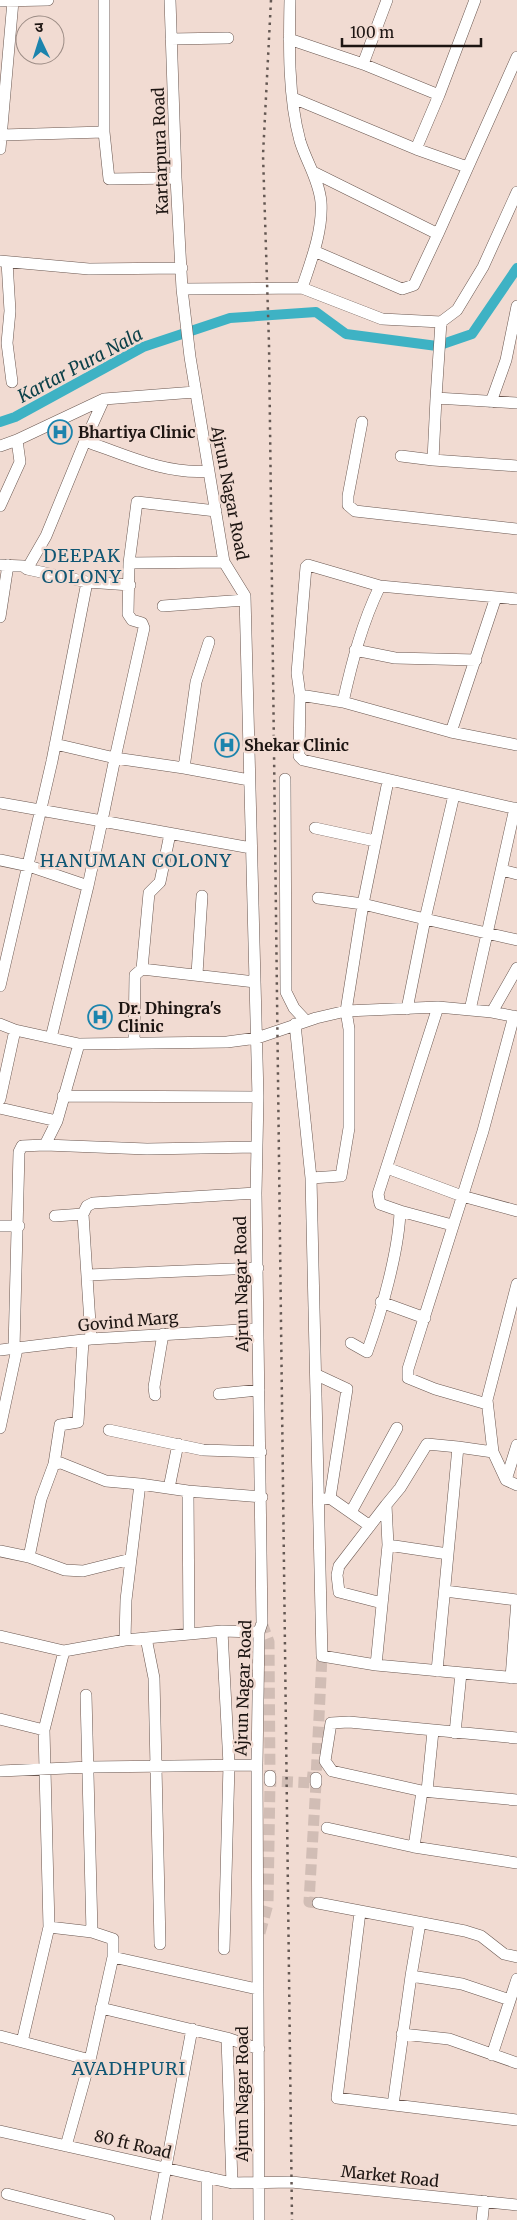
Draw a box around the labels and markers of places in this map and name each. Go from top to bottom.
hospital icon: Bhartiya Clinic [47,419,73,445]
place label: Bhartiya Clinic [78,422,196,442]
hospital icon: Shekar Clinic [214,732,240,758]
place label: Shekar Clinic [244,735,349,755]
place label: Dr. Dhingra's Clinic [118,998,221,1036]
hospital icon: Dr. Dhingra's Clinic [87,1004,113,1030]

